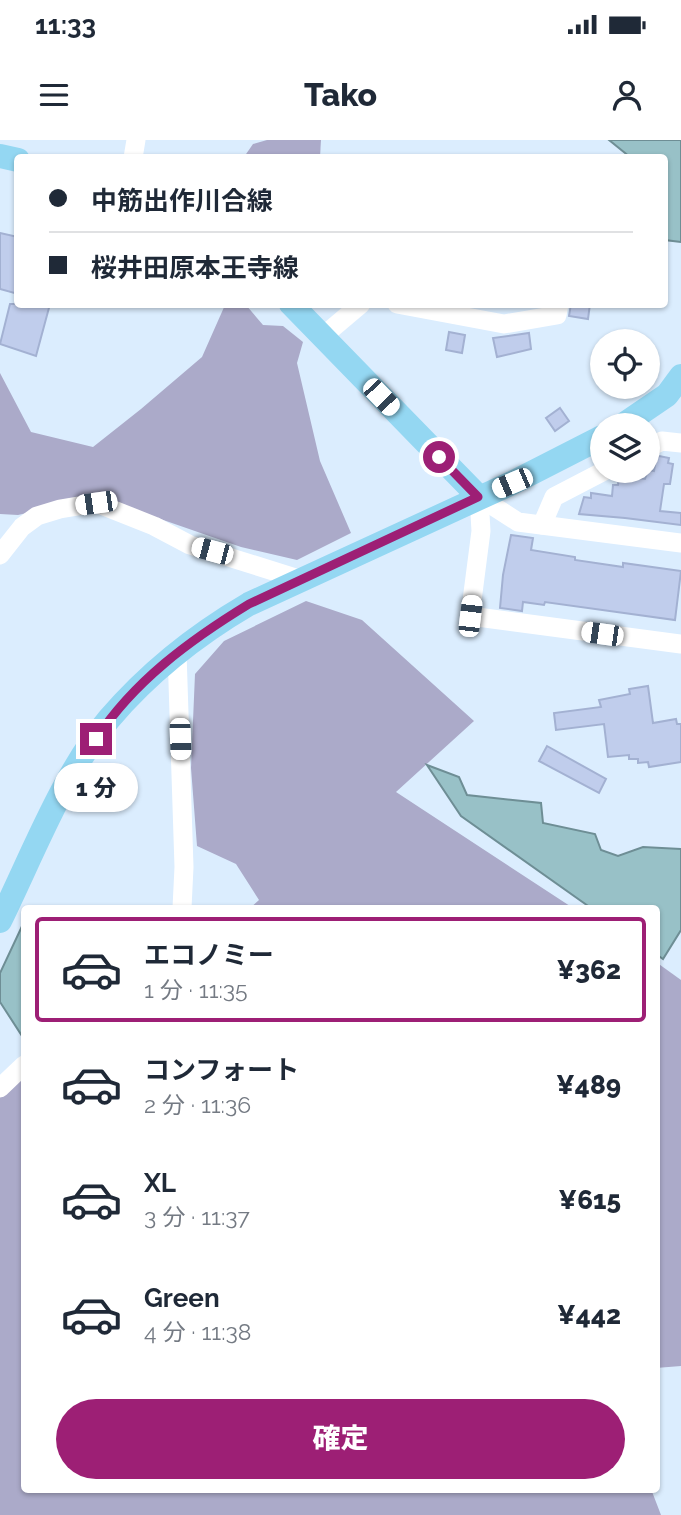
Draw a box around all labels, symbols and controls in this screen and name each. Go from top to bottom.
text: 11:33 [35,10,96,40]
icon: menu [35,76,73,114]
text: Tako [304,76,377,113]
icon: person [608,76,646,114]
text: 中筋出作川合線 [91,186,273,216]
text: 桜井田原本王寺線 [91,253,299,283]
map controls [590,329,660,483]
button: locate [590,329,660,399]
car [359,375,404,419]
button: layers [590,413,660,483]
route start [423,441,455,473]
car [489,465,536,501]
car [74,490,119,516]
car [189,535,236,567]
car [458,594,483,638]
car [580,621,625,647]
car [169,718,192,760]
route end [80,723,112,755]
callout: 1 分 [54,764,138,812]
text: 1 分 [76,774,116,801]
icon: car [60,938,123,1001]
text: エコノミー [144,940,274,970]
text: ¥362 [556,955,621,985]
text: 1 分 · 11:35 [144,976,248,1003]
icon: car [60,1053,123,1116]
text: コンフォート [144,1055,299,1085]
text: ¥489 [556,1070,621,1100]
text: 2 分 · 11:36 [144,1091,251,1118]
icon: car [60,1168,123,1231]
text: XL [144,1168,176,1198]
text: ¥615 [558,1185,621,1215]
text: 3 分 · 11:37 [144,1203,250,1230]
icon: car [60,1283,123,1346]
text: Green [144,1283,220,1313]
text: ¥442 [557,1300,621,1330]
text: 4 分 · 11:38 [144,1318,251,1345]
button: 確定 [56,1399,625,1479]

